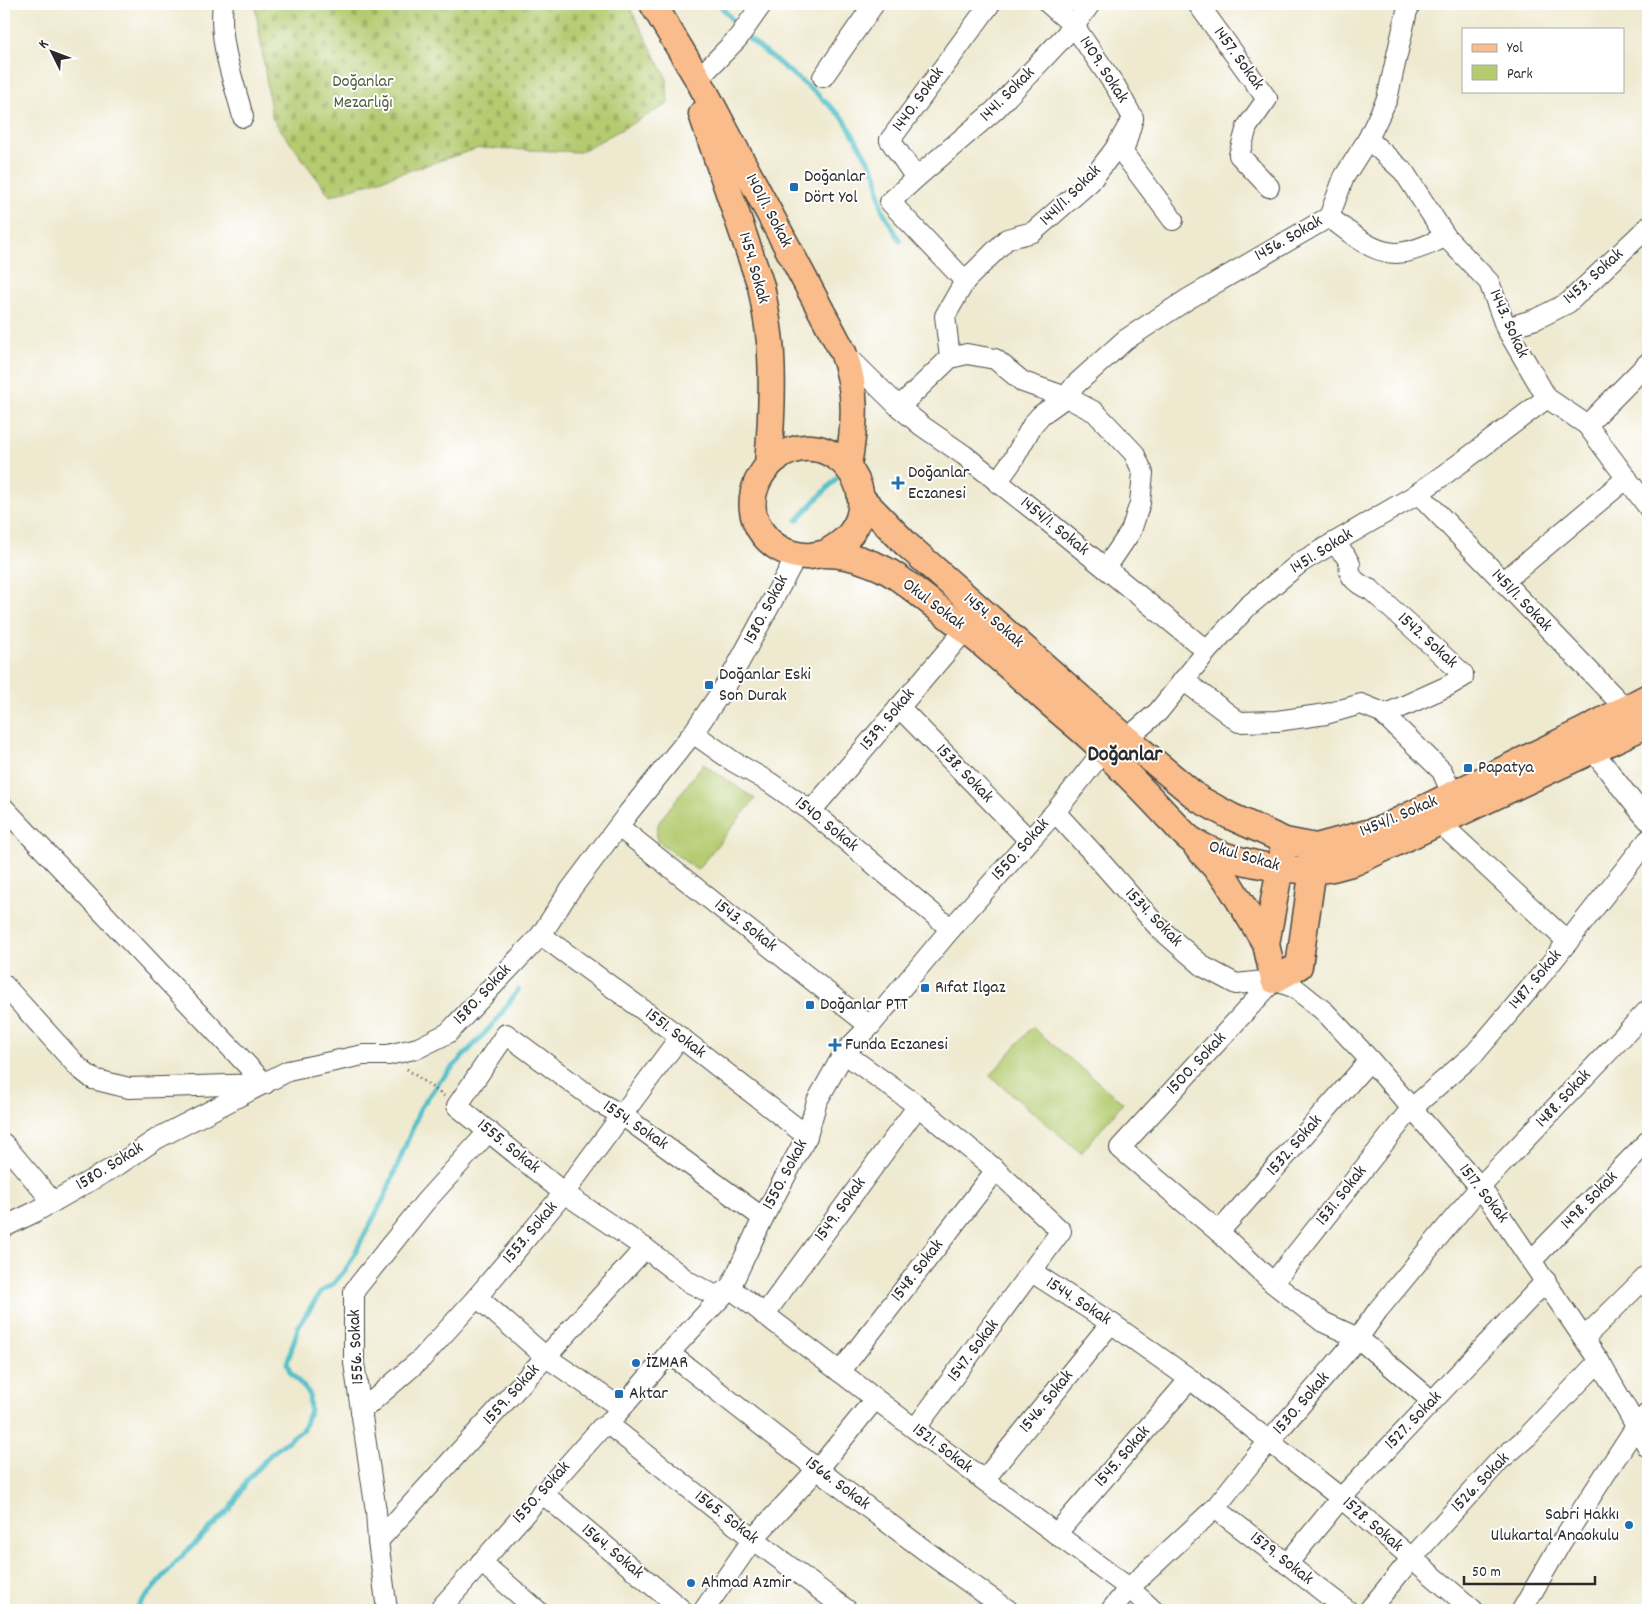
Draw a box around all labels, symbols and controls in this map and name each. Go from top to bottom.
street label: 1457. Sokak [1206,22,1270,96]
north arrow [28,28,78,78]
legend [1462,28,1624,92]
street label: 1409. Sokak [1072,31,1134,109]
text: K [34,35,54,54]
text: Yol [1507,38,1523,60]
street label: 1440. Sokak [887,62,951,138]
street label: 1441. Sokak [975,62,1041,128]
text: Park [1507,64,1533,86]
park label: Doğanlar Mezarlığı [332,70,394,116]
street label: 1441/1. Sokak [1035,160,1107,232]
place label: Doğanlar Dört Yol [804,165,866,211]
street label: 1401/1. Sokak [738,170,798,252]
marker: Doğanlar Dört Yol [788,181,800,193]
street label: 1456. Sokak [1250,209,1328,269]
street label: 1454. Sokak [731,229,775,307]
street label: 1453. Sokak [1558,243,1630,311]
street label: 1443. Sokak [1482,286,1534,362]
place label: Doğanlar Eczanesi [908,461,970,507]
marker: Doğanlar Eczanesi [892,477,904,489]
street label: 1454/1. Sokak [1014,491,1094,563]
street label: 1451. Sokak [1286,523,1358,581]
street label: 1451/1. Sokak [1485,564,1557,638]
street label: 1580. Sokak [738,571,796,649]
street label: Okul Sokak [896,573,970,637]
street label: 1454. Sokak [957,587,1029,655]
street label: 1542. Sokak [1391,607,1463,675]
place label: Doğanlar Eski Son Durak [719,663,811,709]
marker: Doğanlar Eski Son Durak [703,679,715,691]
street label: 1539. Sokak [854,683,922,757]
street label: 1538. Sokak [929,739,999,809]
district label: Doğanlar [1088,740,1163,771]
place label: Papatya [1478,756,1534,781]
marker: Papatya [1462,762,1474,774]
street label: 1454/1. Sokak [1356,789,1442,845]
street label: 1540. Sokak [789,791,863,859]
street label: 1550. Sokak [986,813,1056,887]
street label: Okul Sokak [1205,835,1283,879]
street label: 1534. Sokak [1118,883,1188,953]
street label: 1543. Sokak [708,893,782,959]
street label: 1487. Sokak [1503,944,1569,1016]
street label: 1580. Sokak [448,959,518,1031]
place label: Rıfat Ilgaz [935,976,1006,1001]
marker: Rıfat Ilgaz [919,982,931,994]
place label: Doğanlar PTT [820,993,908,1018]
marker: Doğanlar PTT [804,999,816,1011]
street label: 1551. Sokak [639,1003,711,1065]
street label: 1500. Sokak [1161,1027,1233,1101]
place label: Funda Eczanesi [845,1033,948,1058]
marker: Funda Eczanesi [829,1039,841,1051]
street label: 1488. Sokak [1530,1064,1598,1134]
street label: 1554. Sokak [597,1095,673,1157]
street label: 1532. Sokak [1261,1110,1329,1182]
street label: 1555. Sokak [471,1114,545,1180]
street label: 1550. Sokak [757,1135,815,1215]
street label: 1580. Sokak [71,1136,149,1198]
street label: 1517. Sokak [1452,1159,1514,1229]
street label: 1531. Sokak [1310,1161,1374,1231]
street label: 1498. Sokak [1556,1166,1624,1236]
street label: 1549. Sokak [809,1173,873,1247]
street label: 1553. Sokak [497,1196,565,1270]
street label: 1548. Sokak [886,1234,950,1308]
street label: 1544. Sokak [1040,1272,1116,1332]
street label: 1556. Sokak [343,1309,371,1385]
street label: 1547. Sokak [942,1314,1006,1388]
place label: İZMAR [646,1351,688,1376]
marker: İZMAR [630,1357,642,1369]
street label: 1559. Sokak [478,1359,546,1431]
street label: 1546. Sokak [1014,1365,1080,1439]
street label: 1530. Sokak [1268,1367,1336,1441]
place label: Aktar [629,1382,668,1407]
street label: 1527. Sokak [1380,1386,1448,1456]
marker: Aktar [613,1388,625,1400]
street label: 1521. Sokak [906,1418,978,1480]
street label: 1545. Sokak [1089,1421,1157,1493]
street label: 1526. Sokak [1446,1447,1516,1519]
street label: 1566. Sokak [799,1451,875,1517]
street label: 1550. Sokak [507,1456,577,1530]
street label: 1565. Sokak [688,1485,764,1551]
street label: 1528. Sokak [1336,1491,1408,1559]
place label: Sabri Hakkı Ulukartal Anaokulu [1491,1503,1619,1549]
street label: 1564. Sokak [575,1518,649,1586]
marker: Sabri Hakkı Ulukartal Anaokulu [1623,1519,1635,1531]
street label: 1529. Sokak [1244,1526,1318,1592]
scale bar [1464,1554,1596,1586]
text: 50 m [1472,1562,1501,1584]
place label: Ahmad Azmir [701,1571,792,1596]
marker: Ahmad Azmir [685,1577,697,1589]

